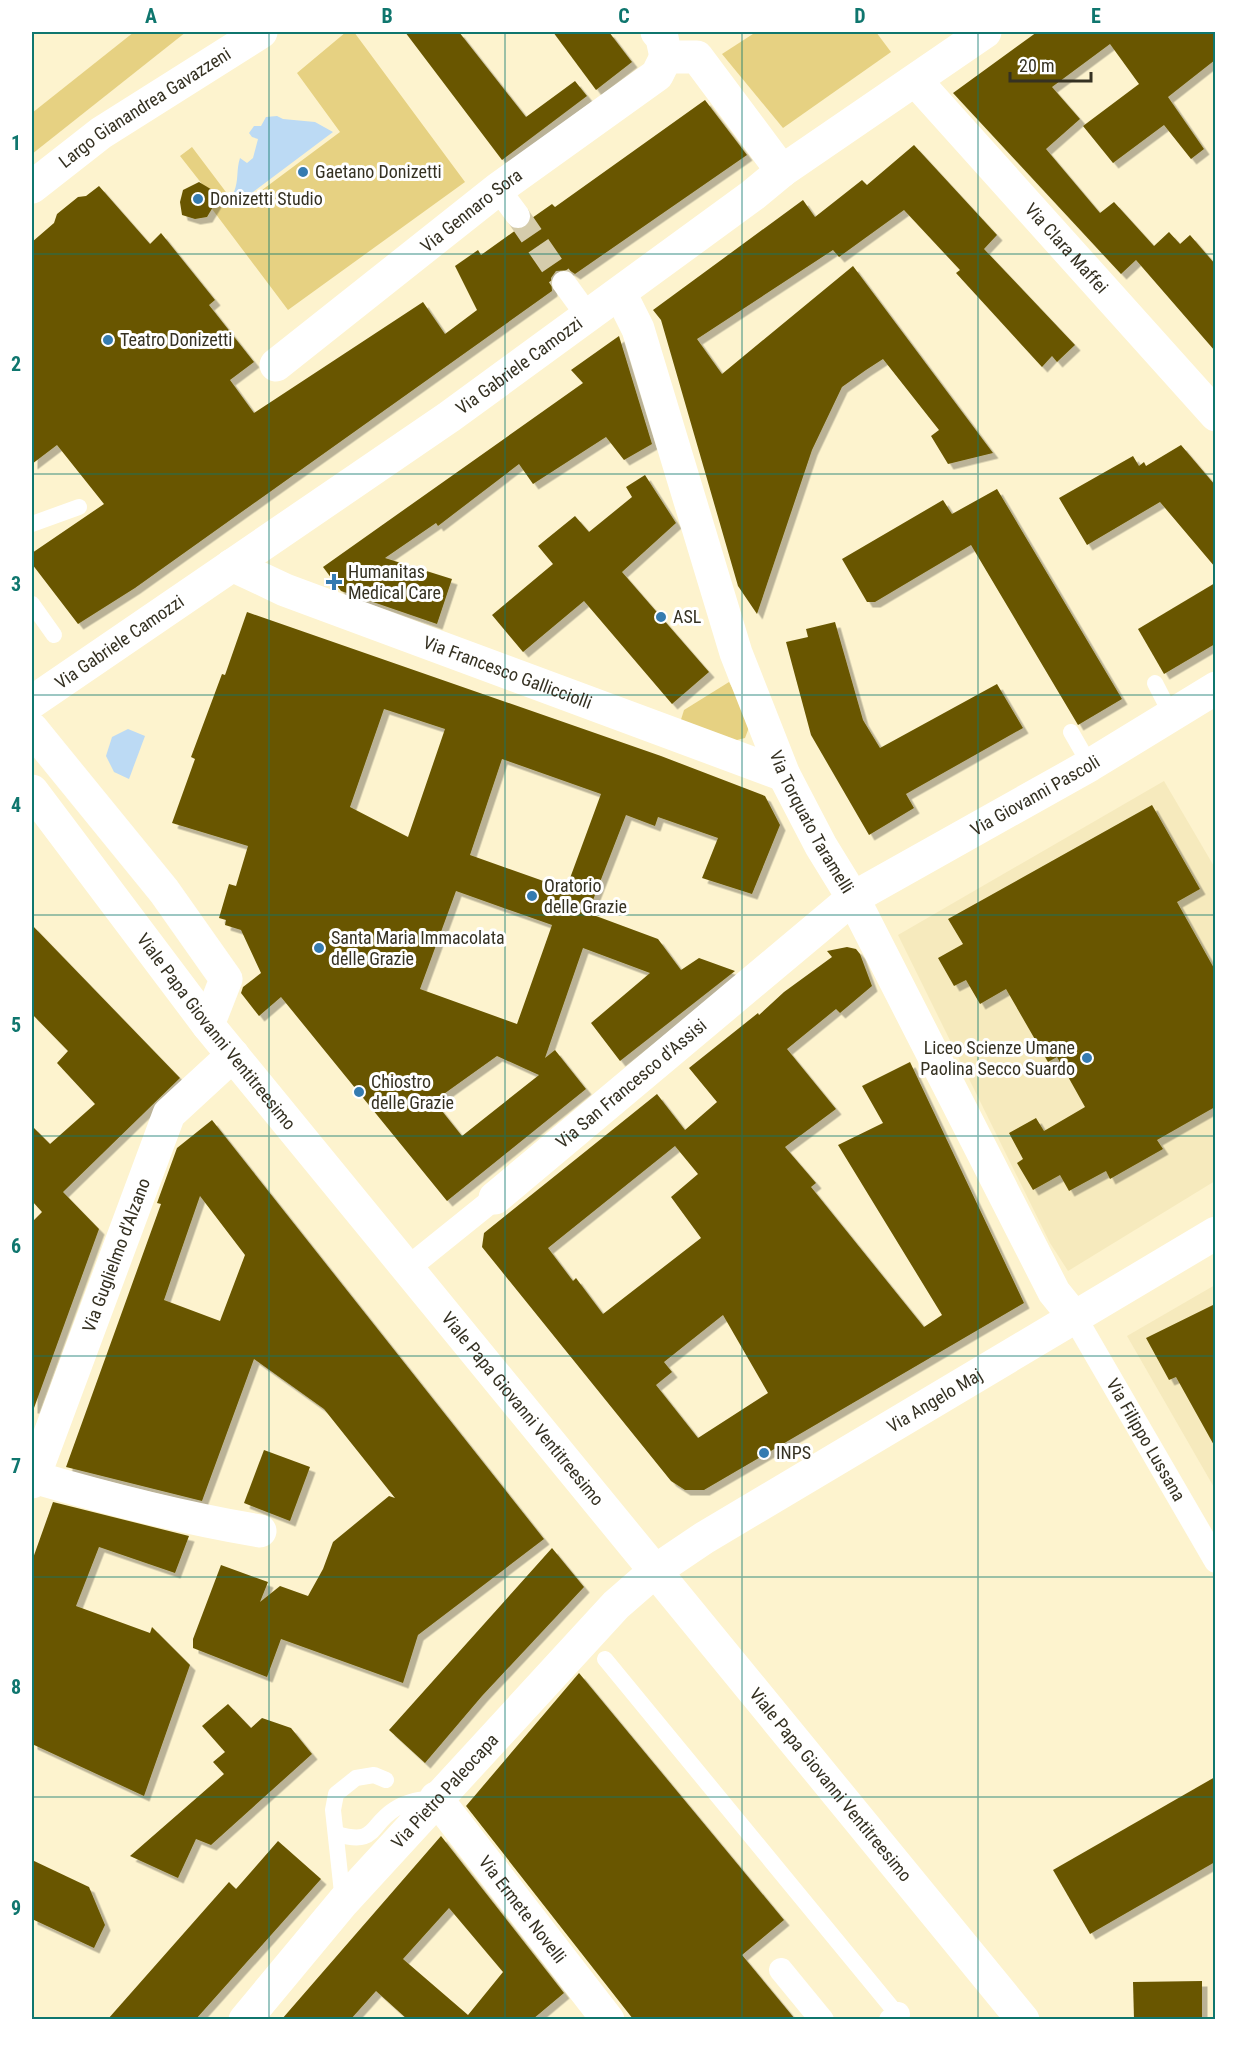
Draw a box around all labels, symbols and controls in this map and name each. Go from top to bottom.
text: A [145,4,157,28]
text: B [381,4,393,28]
text: C [618,4,630,28]
text: D [854,4,866,28]
text: E [1091,4,1101,28]
street label: Largo Gianandrea Gavazzeni [54,43,234,172]
scale bar [1010,45,1091,83]
text: 20 m [1019,55,1054,76]
text: 1 [11,131,21,155]
place label: Gaetano Donizetti [315,161,442,182]
street label: Via Gennaro Sora [416,164,526,256]
marker: Gaetano Donizetti [296,165,310,179]
place label: Donizetti Studio [210,188,323,209]
marker: Donizetti Studio [191,192,205,206]
street label: Via Clara Maffei [1021,199,1113,297]
street label: Via Gabriele Camozzi [452,312,586,418]
place label: Teatro Donizetti [120,329,233,350]
marker: Teatro Donizetti [101,333,115,347]
text: 2 [11,352,21,376]
place label: Humanitas Medical Care [348,561,441,603]
text: 3 [11,572,21,596]
marker: Humanitas Medical Care [325,573,343,591]
street label: Via Gabriele Camozzi [51,590,188,693]
place label: ASL [673,606,702,627]
marker: ASL [654,610,668,624]
street label: Via Francesco Gallicciolli [420,631,595,713]
street label: Via Torquato Taramelli [765,747,858,897]
street label: Via Giovanni Pascoli [967,751,1103,840]
text: 4 [11,793,21,817]
place label: Oratorio delle Grazie [544,875,627,917]
marker: Oratorio delle Grazie [525,889,539,903]
place label: Santa Maria Immacolata delle Grazie [331,927,505,969]
street label: Viale Papa Giovanni Ventitreesimo [133,929,300,1134]
marker: Santa Maria Immacolata delle Grazie [312,941,326,955]
text: 5 [11,1013,21,1037]
street label: Via San Francesco d'Assisi [552,1014,711,1152]
place label: Liceo Scienze Umane Paolina Secco Suardo [920,1037,1075,1079]
marker: Liceo Scienze Umane Paolina Secco Suardo [1080,1051,1094,1065]
place label: Chiostro delle Grazie [371,1071,454,1113]
marker: Chiostro delle Grazie [352,1085,366,1099]
street label: Via Guglielmo d'Alzano [78,1175,154,1335]
text: 6 [11,1234,21,1258]
street label: Viale Papa Giovanni Ventitreesimo [437,1307,608,1510]
street label: Via Angelo Maj [883,1364,986,1437]
street label: Via Filippo Lussana [1102,1375,1190,1505]
place label: INPS [776,1442,811,1463]
marker: INPS [757,1446,771,1460]
text: 7 [11,1454,21,1478]
text: 8 [11,1675,21,1699]
street label: Viale Papa Giovanni Ventitreesimo [745,1683,916,1886]
street label: Via Pietro Paleocapa [387,1729,502,1852]
street label: Via Ermete Novelli [475,1851,571,1967]
text: 9 [11,1896,21,1920]

